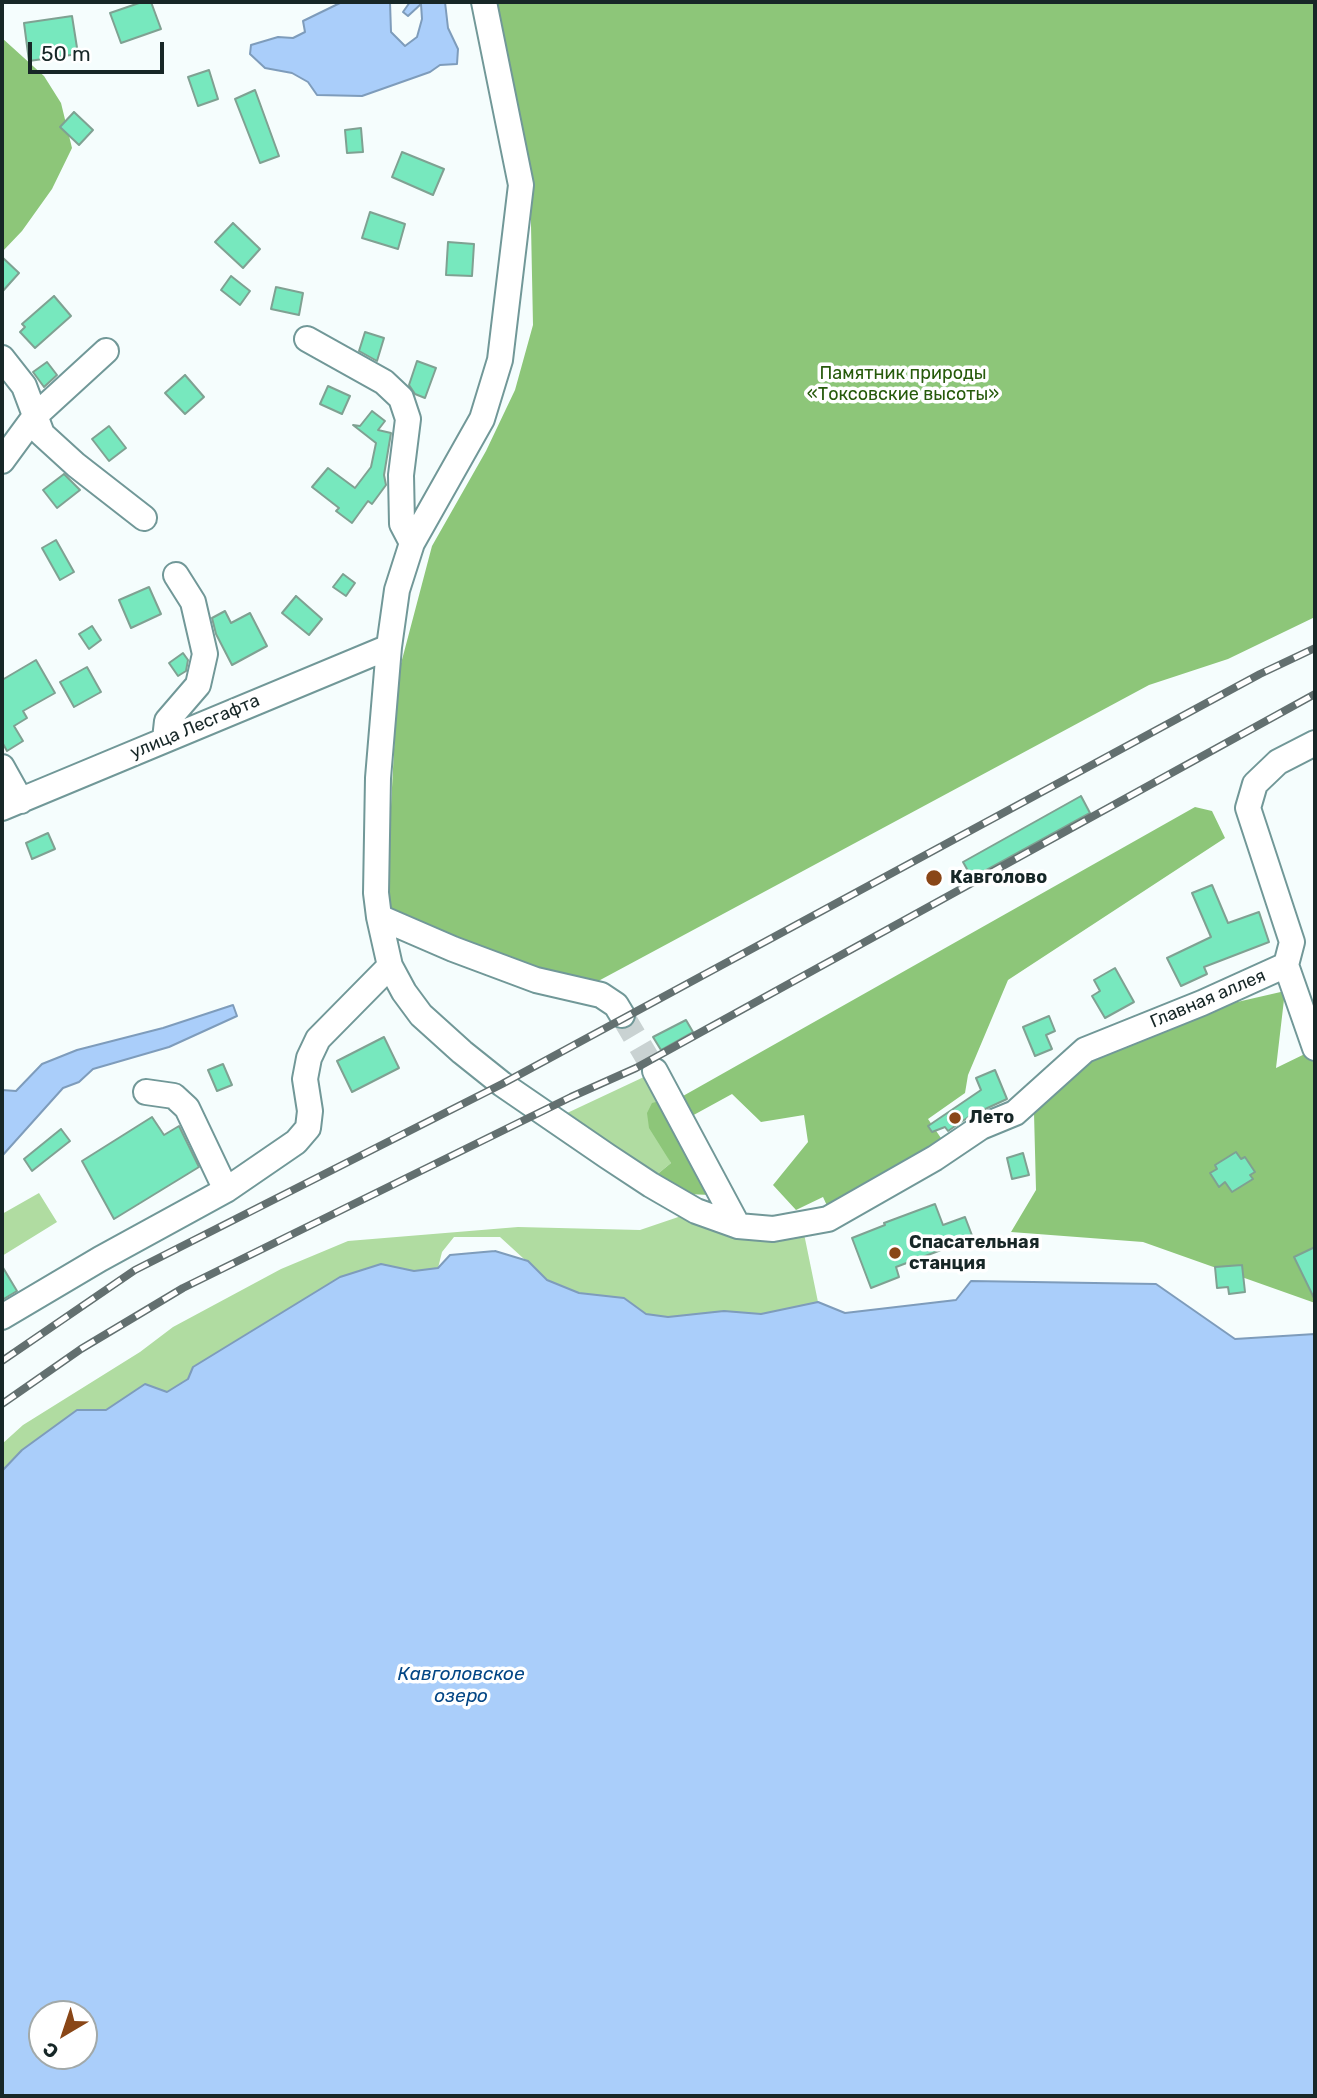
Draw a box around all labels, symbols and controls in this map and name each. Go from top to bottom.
scale bar [32,28,168,72]
text: 50 m [41,41,91,66]
park label: Памятник природы «Токсовские высоты» [807,363,999,406]
street label: улица Лесгафта [127,690,263,764]
place label: Кавголово [950,867,1047,889]
marker: Кавголово [924,868,944,888]
street label: Главная аллея [1147,965,1269,1033]
place label: Лето [969,1107,1014,1129]
marker: Лето [947,1110,963,1126]
place label: Спасательная станция [909,1232,1040,1274]
marker: Спасательная станция [887,1245,903,1261]
water label: Кавголовское озеро [397,1664,525,1708]
north arrow [28,2000,98,2070]
text: С [38,2037,63,2063]

